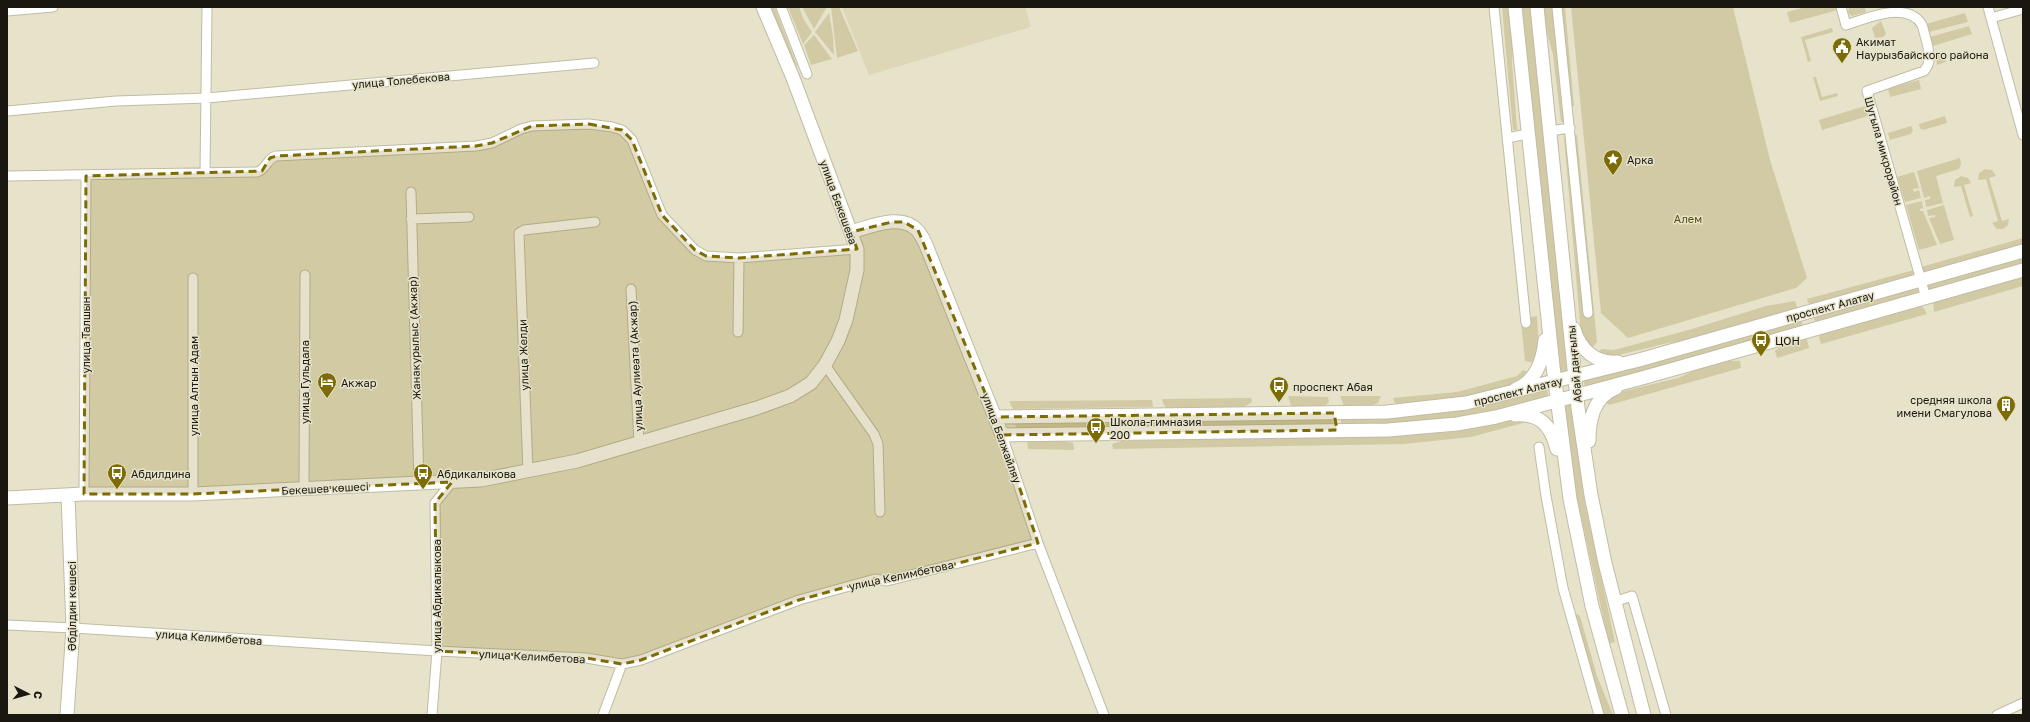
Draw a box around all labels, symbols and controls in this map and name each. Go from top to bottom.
place label: Акимат Наурызбайского района [1856,35,1989,61]
public building icon: Акимат Наурызбайского района [1831,36,1853,64]
street label: улица Толебекова [352,69,450,91]
street label: Шугыла микрорайон [1862,95,1906,207]
place icon: Арка [1602,148,1624,176]
place label: Арка [1627,153,1654,166]
street label: улица Бекешева [818,158,860,246]
park label: Алем [1674,212,1702,225]
street label: Жанакурылыс (Акжар) [405,276,423,400]
street label: проспект Алатау [1784,288,1876,324]
street label: улица Талшын [79,296,92,374]
street label: улица Аулиеата (Акжар) [625,300,645,432]
street label: улица Желди [515,319,531,391]
street label: Абай даңғылы [1564,325,1584,403]
bus stop icon: ЦОН [1750,329,1772,357]
place label: ЦОН [1775,334,1800,347]
street label: улица Алтын Адам [187,336,200,436]
street label: улица Гульдала [298,340,311,424]
hotel icon: Акжар [316,371,338,399]
street label: проспект Алатау [1472,374,1564,408]
bus stop icon: проспект Абая [1268,375,1290,403]
place label: Акжар [341,376,377,389]
place label: проспект Абая [1293,380,1373,393]
street label: улица Белжайляу [980,391,1024,485]
place label: средняя школа имени Смагулова [1897,393,1992,419]
building icon: средняя школа имени Смагулова [1995,394,2017,422]
place label: Школа-гимназия 200 [1110,415,1201,441]
bus stop icon: Школа-гимназия 200 [1085,416,1107,444]
bus stop icon: Абдилдина [106,462,128,490]
bus stop icon: Абдикалыкова [412,462,434,490]
place label: Абдилдина [131,467,191,480]
place label: Абдикалыкова [437,467,516,480]
street label: Бекешев көшесі [281,479,369,497]
street label: улица Абдикалыкова [430,539,443,653]
street label: улица Келимбетова [847,558,955,592]
street label: Әбділдин көшесі [65,561,78,651]
street label: улица Келимбетова [155,627,263,647]
street label: улица Келимбетова [478,647,586,665]
north arrow [8,674,48,714]
text: С [32,691,45,700]

